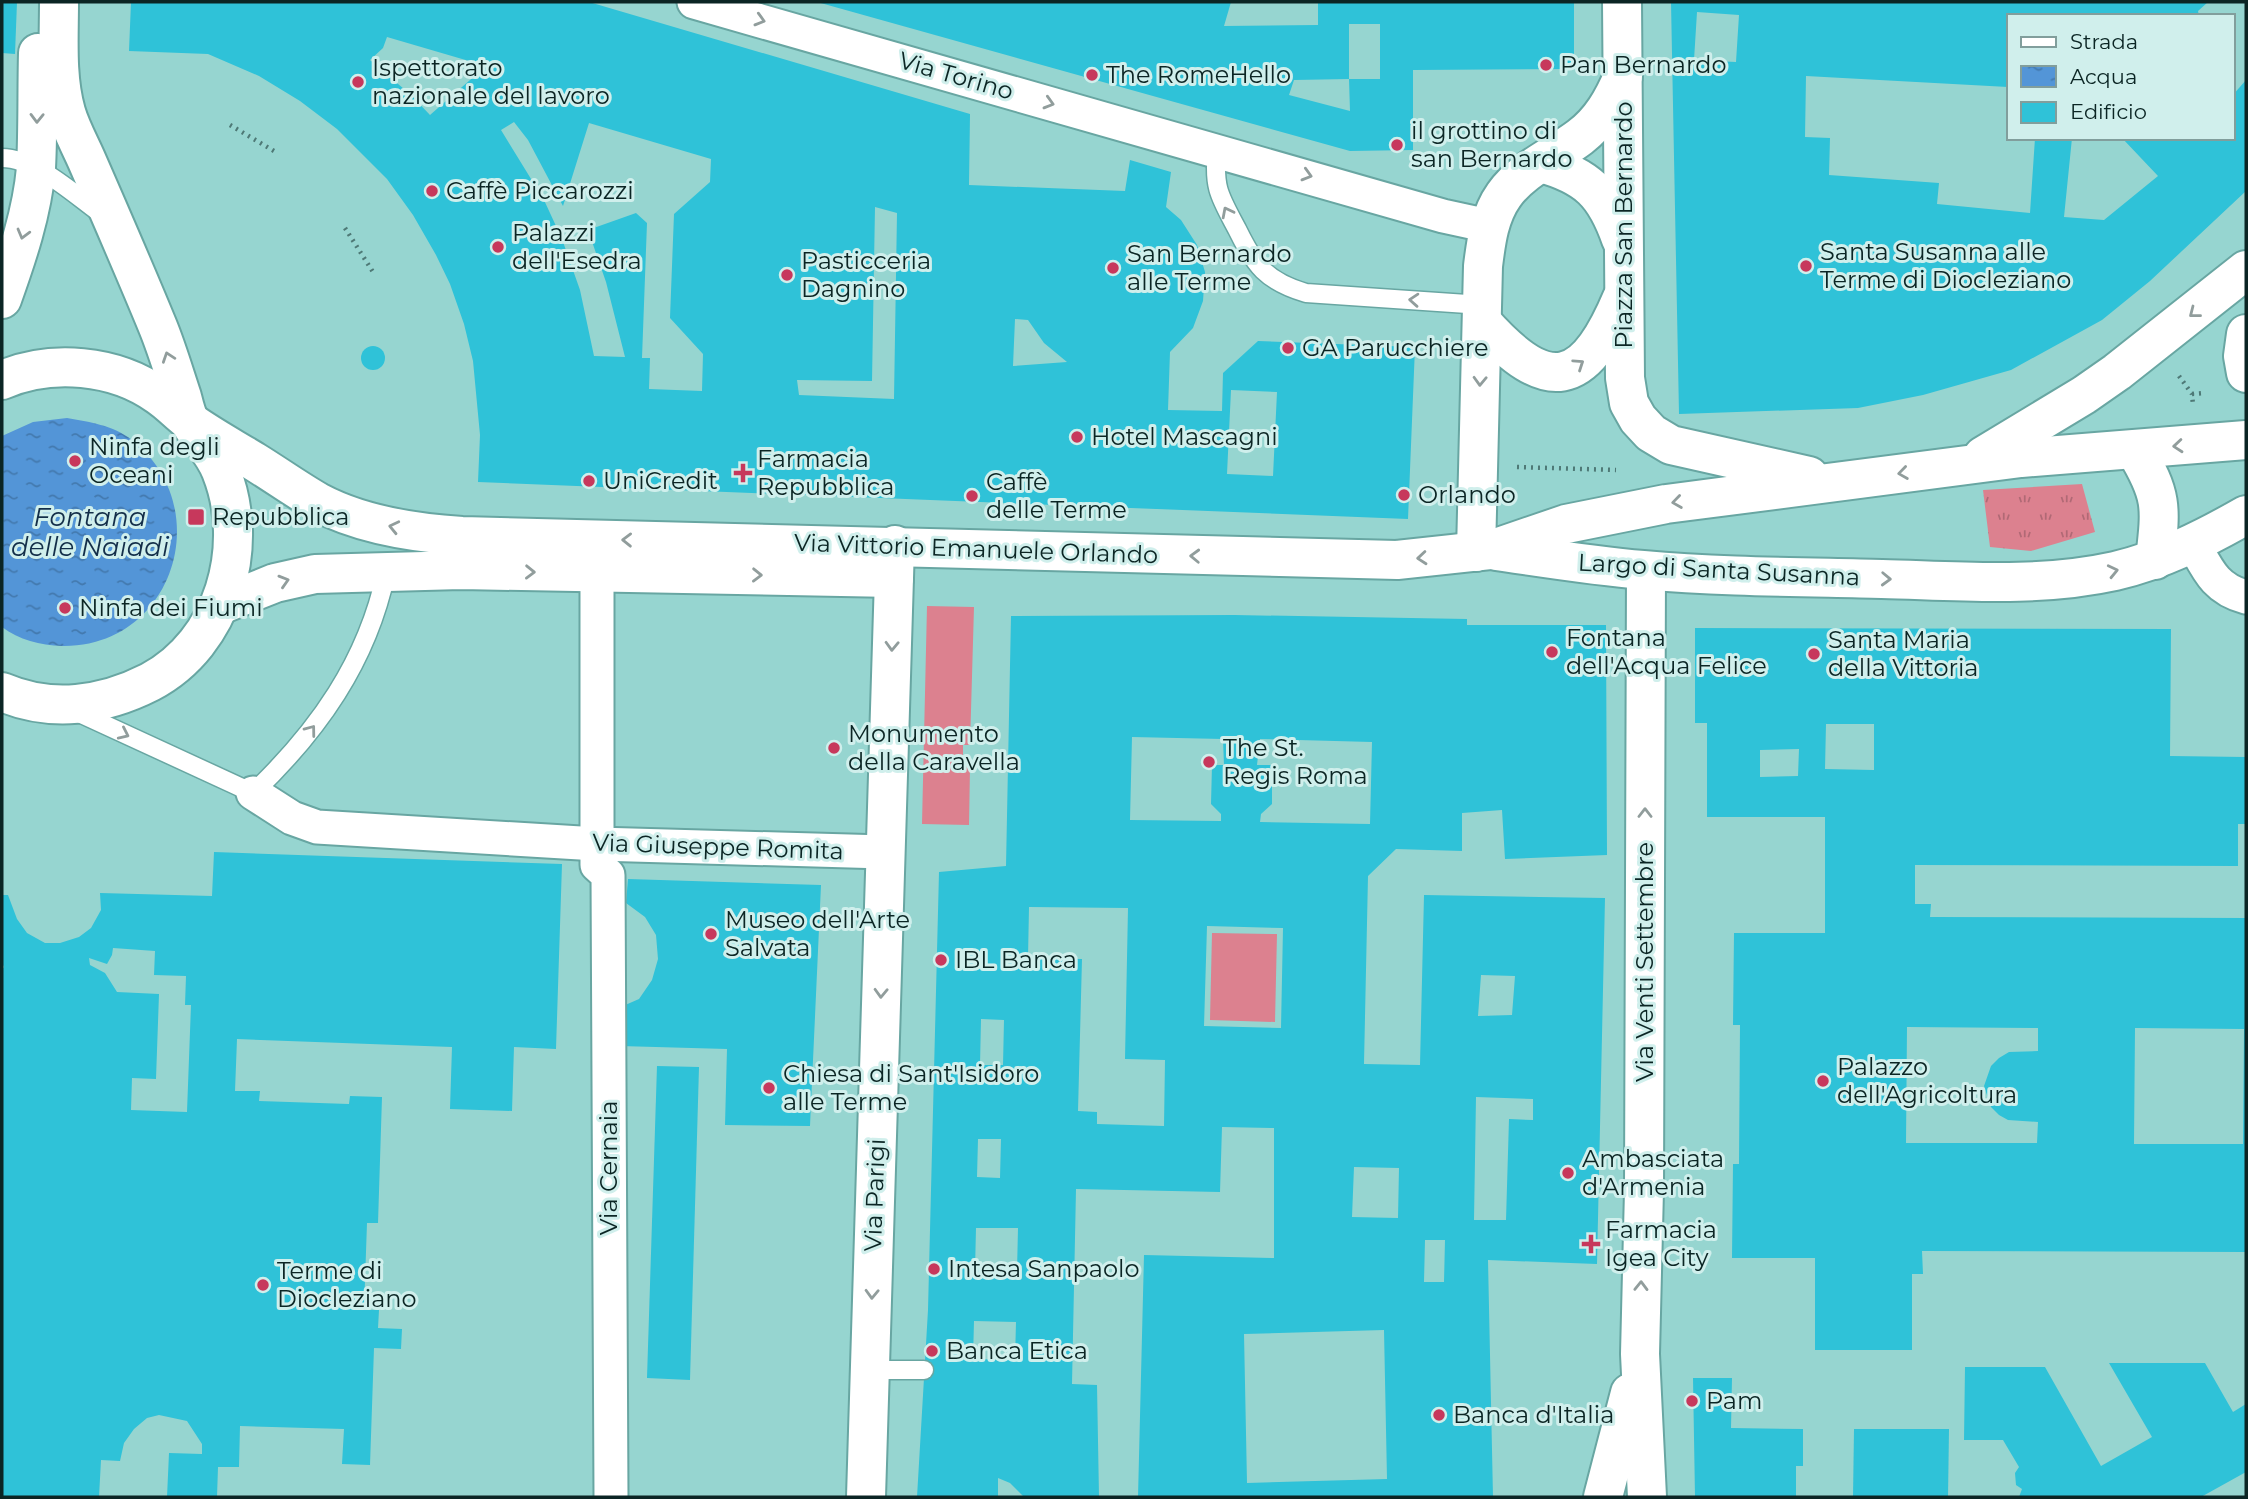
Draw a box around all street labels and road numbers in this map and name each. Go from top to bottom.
street label: Via Torino [895,45,1017,106]
street label: Piazza San Bernardo [1609,101,1638,349]
street label: Via Vittorio Emanuele Orlando [793,528,1159,569]
street label: Largo di Santa Susanna [1577,548,1861,591]
street label: Via Giuseppe Romita [592,828,844,865]
street label: Via Venti Settembre [1630,842,1659,1082]
street label: Via Cernaia [594,1101,623,1235]
street label: Via Parigi [858,1138,891,1252]

